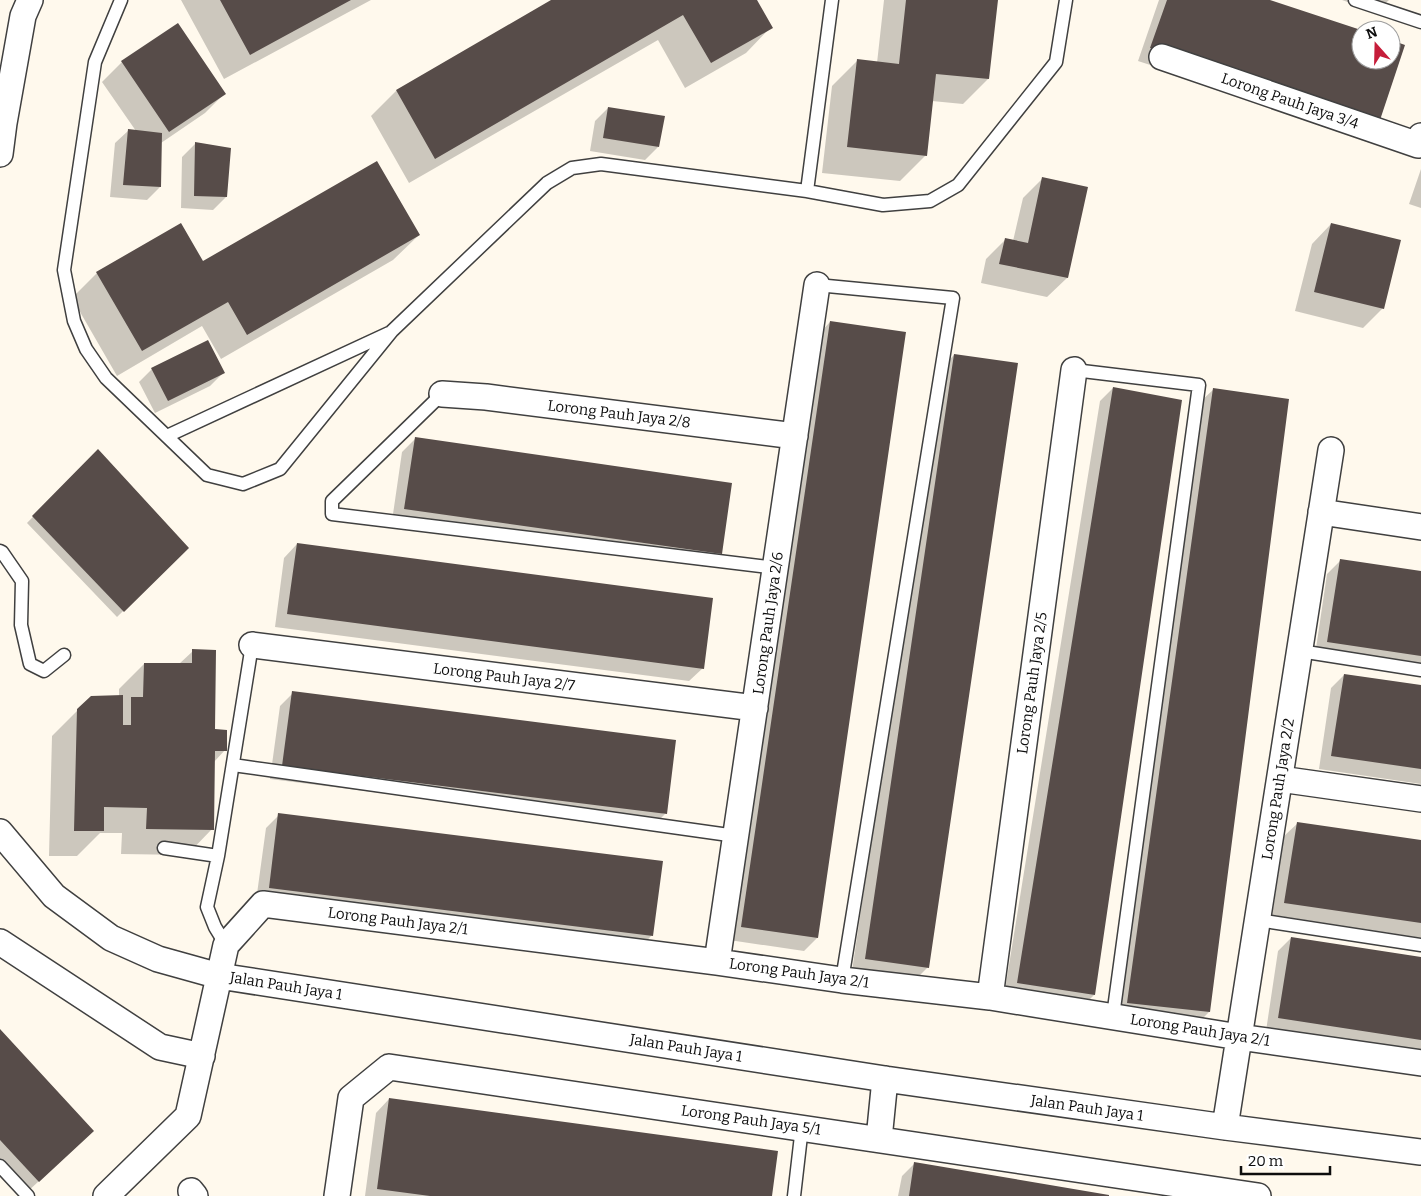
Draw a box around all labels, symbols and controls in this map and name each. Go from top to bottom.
north arrow [1351,20,1401,70]
text: N [1364,23,1380,43]
street label: Lorong Pauh Jaya 3/4 [1219,69,1361,133]
street label: Lorong Pauh Jaya 2/8 [546,396,692,432]
street label: Lorong Pauh Jaya 2/6 [749,550,787,695]
street label: Lorong Pauh Jaya 2/5 [1013,611,1051,755]
street label: Lorong Pauh Jaya 2/7 [432,659,576,695]
street label: Lorong Pauh Jaya 2/2 [1258,717,1298,861]
street label: Lorong Pauh Jaya 2/1 [327,903,469,939]
street label: Lorong Pauh Jaya 2/1 [728,954,870,992]
street label: Jalan Pauh Jaya 1 [228,968,343,1004]
street label: Lorong Pauh Jaya 2/1 [1129,1010,1271,1050]
street label: Jalan Pauh Jaya 1 [628,1030,743,1066]
street label: Jalan Pauh Jaya 1 [1029,1091,1144,1125]
street label: Lorong Pauh Jaya 5/1 [680,1101,822,1139]
scale bar [1241,1144,1330,1176]
text: 20 m [1248,1152,1284,1170]

